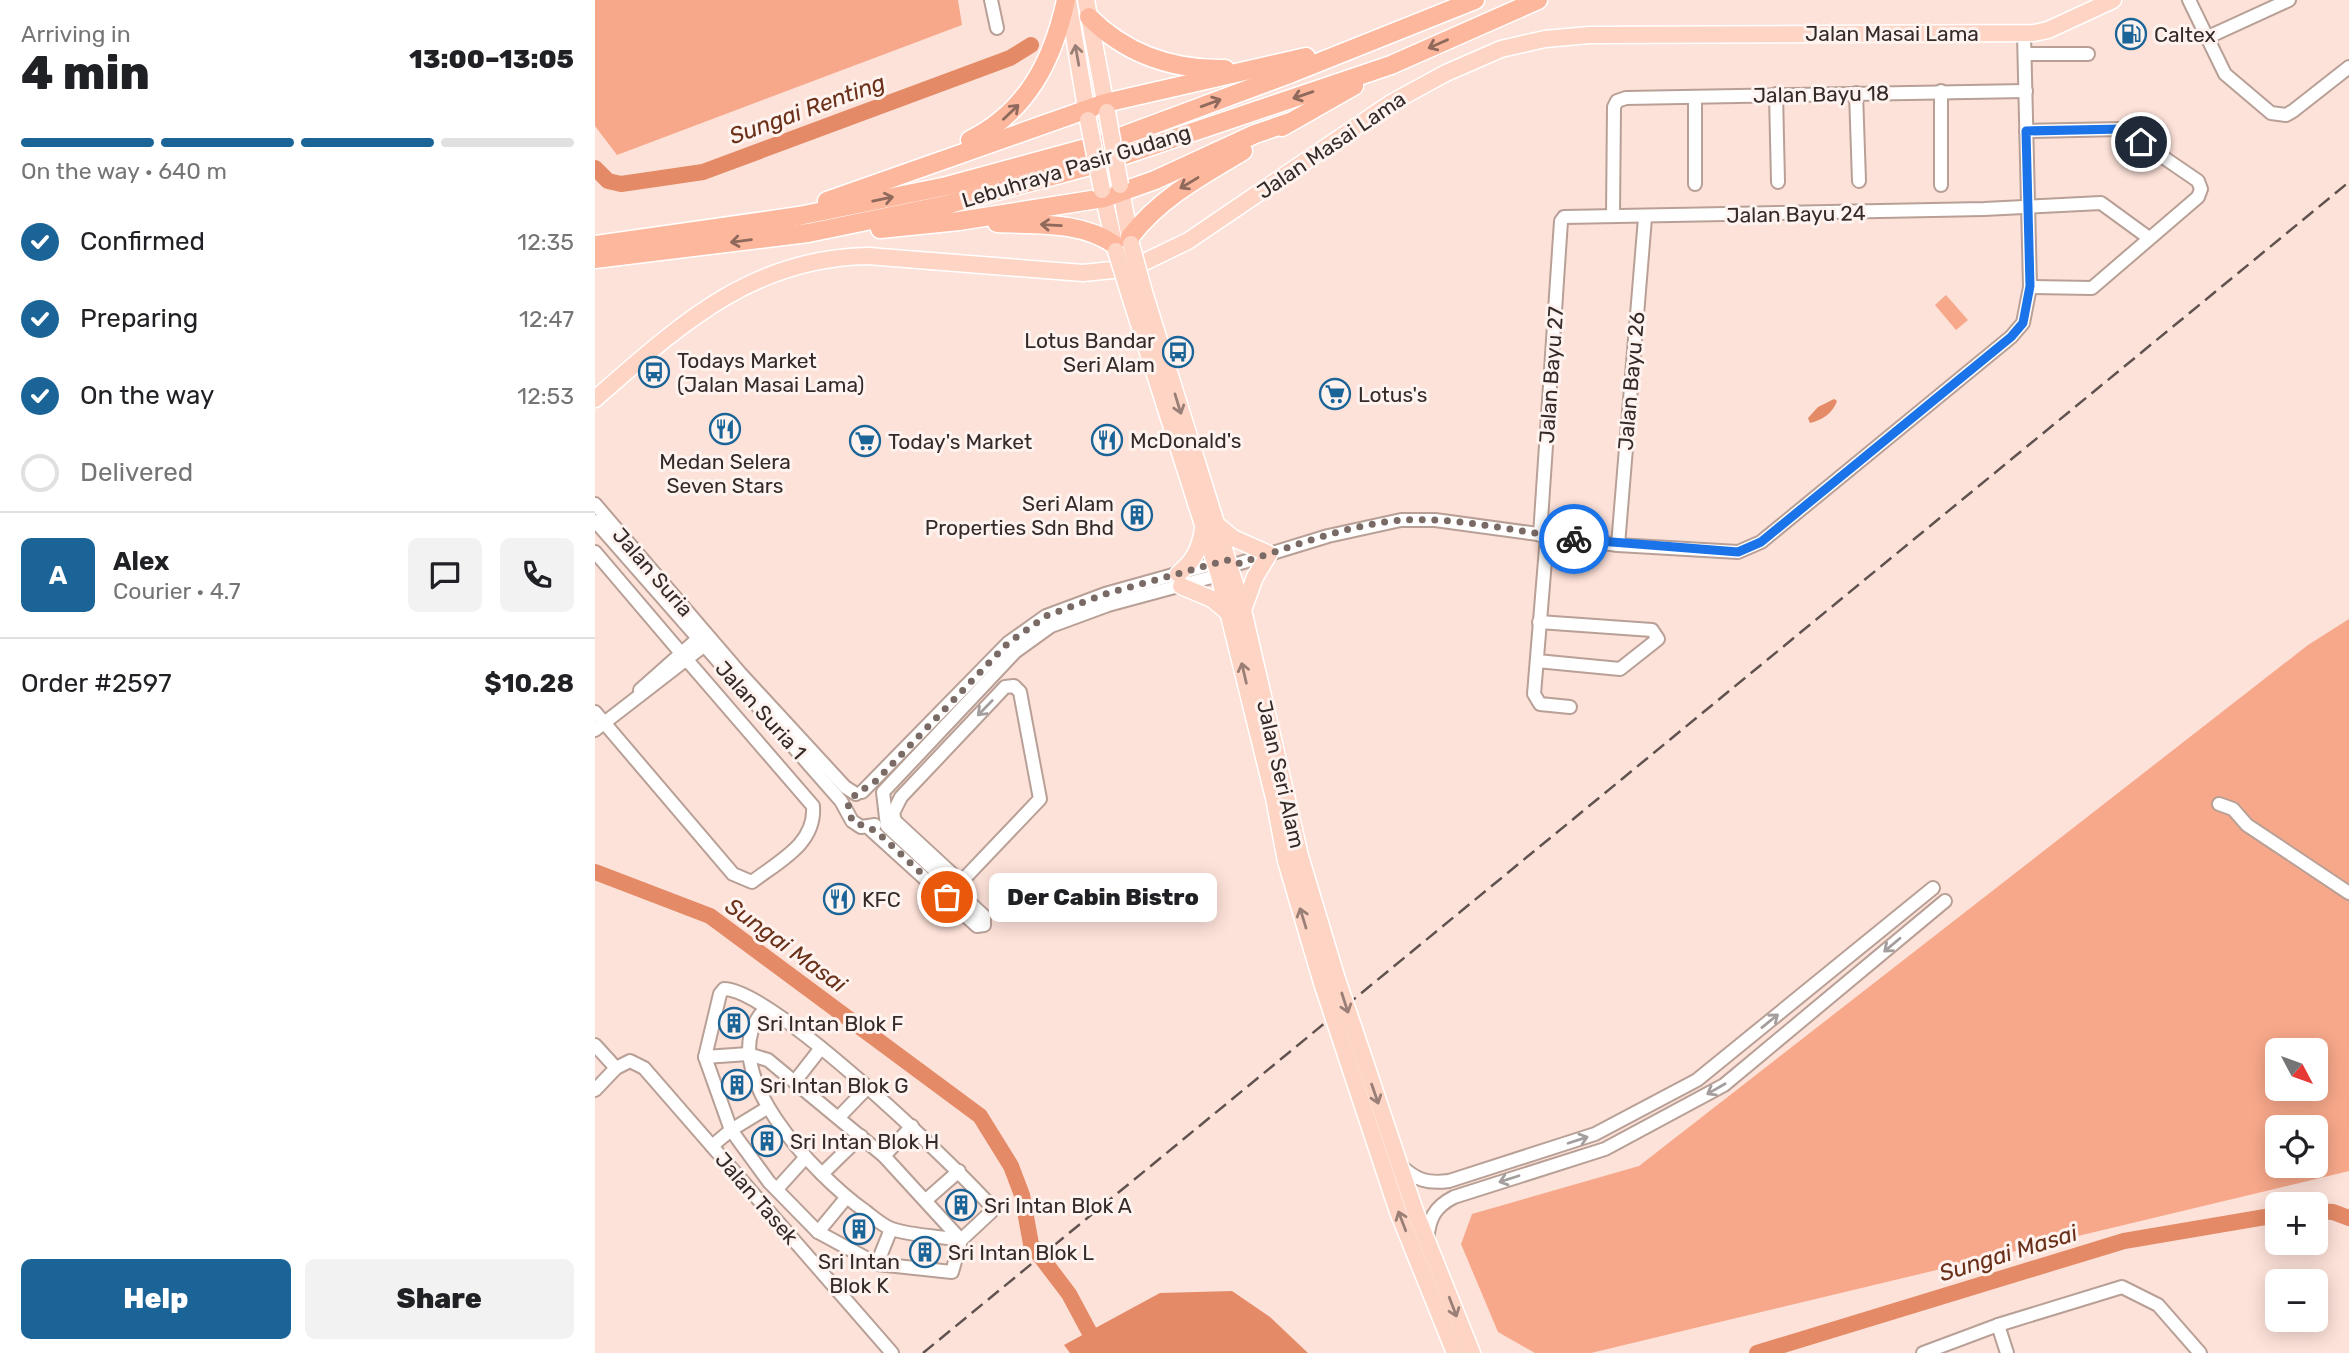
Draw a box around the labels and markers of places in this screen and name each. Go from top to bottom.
fuel station icon: Caltex [2114,17,2148,51]
place label: Caltex [2154,22,2216,47]
pin [2111,112,2171,172]
place label: Lotus Bandar Seri Alam [1024,328,1155,377]
bus stop icon: Lotus Bandar Seri Alam [1161,335,1195,369]
place label: Todays Market (Jalan Masai Lama) [677,348,864,397]
bus stop icon: Todays Market (Jalan Masai Lama) [637,355,671,389]
supermarket icon: Lotus's [1318,377,1352,411]
place label: Lotus's [1358,382,1427,407]
restaurant icon: Medan Selera Seven Stars [708,412,742,446]
restaurant icon: McDonald's [1090,423,1124,457]
supermarket icon: Today's Market [848,424,882,458]
place label: McDonald's [1130,428,1242,453]
place label: Today's Market [888,429,1032,454]
place label: Medan Selera Seven Stars [659,449,791,498]
place label: Seri Alam Properties Sdn Bhd [925,491,1114,540]
building icon: Seri Alam Properties Sdn Bhd [1120,498,1154,532]
pin [917,867,977,927]
callout: Der Cabin Bistro [989,872,1217,922]
restaurant icon: KFC [822,882,856,916]
place label: KFC [862,887,901,912]
building icon: Sri Intan Blok F [717,1006,751,1040]
place label: Sri Intan Blok F [757,1011,903,1036]
building icon: Sri Intan Blok G [720,1068,754,1102]
place label: Sri Intan Blok G [760,1073,909,1098]
building icon: Sri Intan Blok H [750,1124,784,1158]
place label: Sri Intan Blok H [790,1129,939,1154]
building icon: Sri Intan Blok A [944,1188,978,1222]
place label: Sri Intan Blok A [984,1193,1132,1218]
building icon: Sri Intan Blok K [842,1212,876,1246]
building icon: Sri Intan Blok L [908,1235,942,1269]
place label: Sri Intan Blok L [948,1240,1094,1265]
place label: Sri Intan Blok K [818,1249,900,1298]

